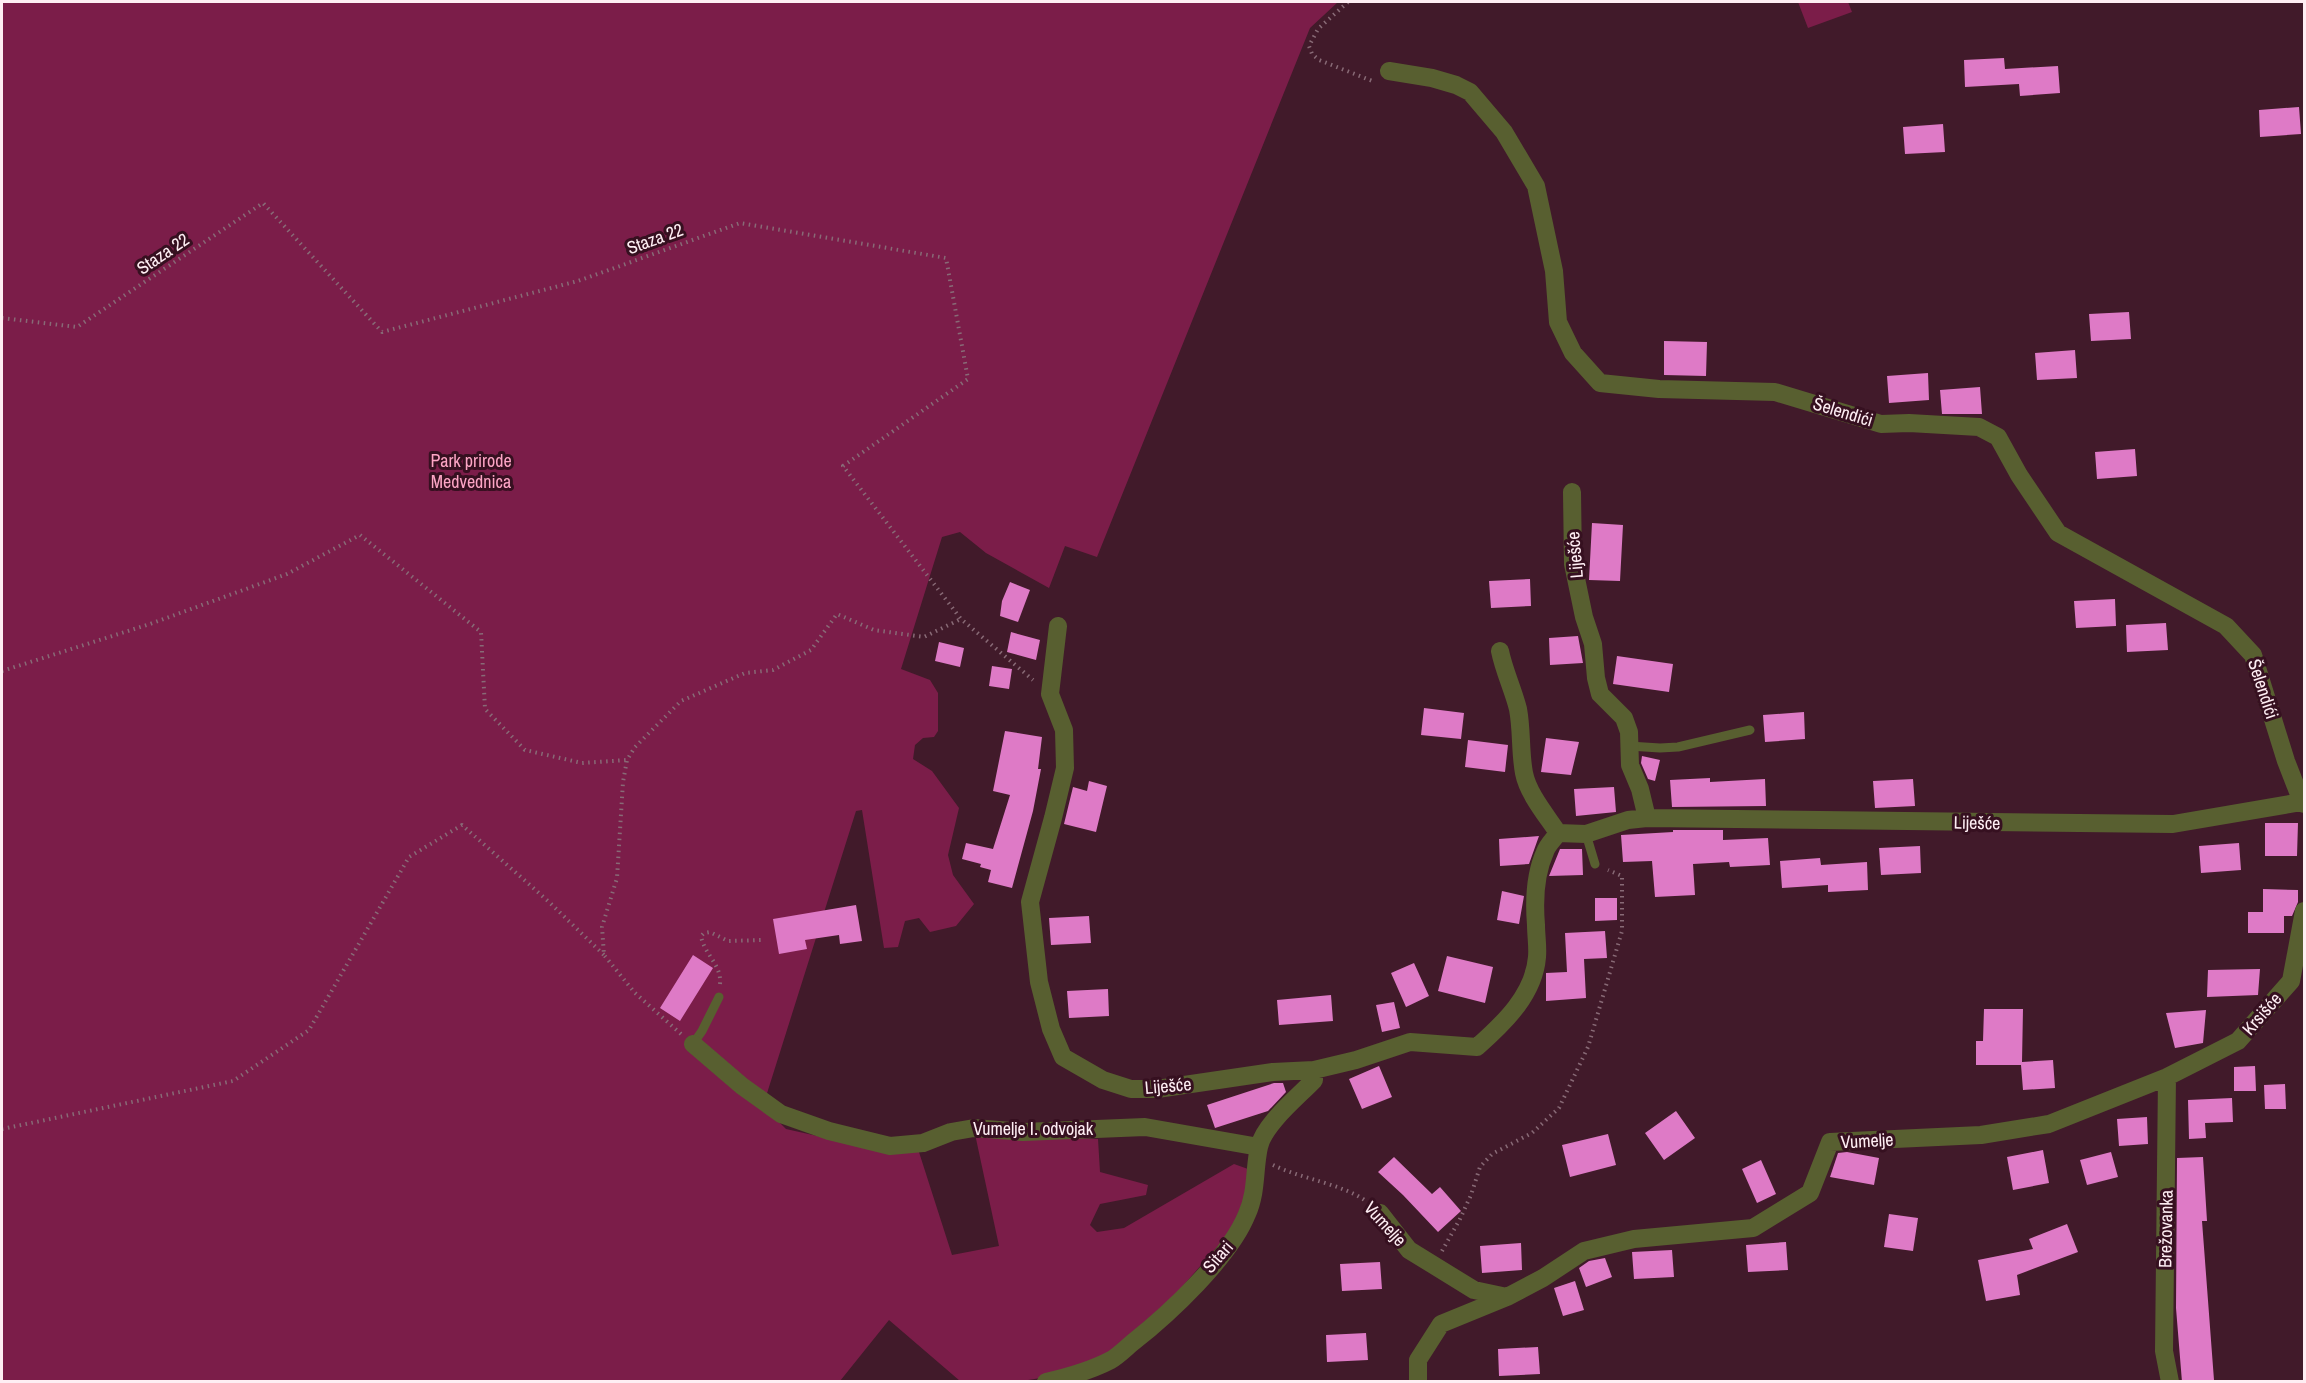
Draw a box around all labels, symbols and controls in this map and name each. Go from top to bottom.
street label: Staza 22 [623,217,686,260]
street label: Staza 22 [132,227,194,280]
street label: Šelendići [1810,391,1876,432]
park label: Park prirode Medvednica [430,448,512,494]
street label: Liješće [1560,531,1589,579]
street label: Šelendići [2242,656,2285,722]
street label: Liješće [1953,810,2001,835]
street label: Krsišće [2236,987,2287,1040]
street label: Liješće [1144,1071,1192,1100]
street label: Vumelje I. odvojak [973,1116,1094,1141]
street label: Vumelje [1840,1127,1894,1154]
street label: Brežovanka [2152,1190,2179,1268]
street label: Vumelje [1358,1196,1412,1252]
street label: Sitari [1197,1235,1239,1278]

